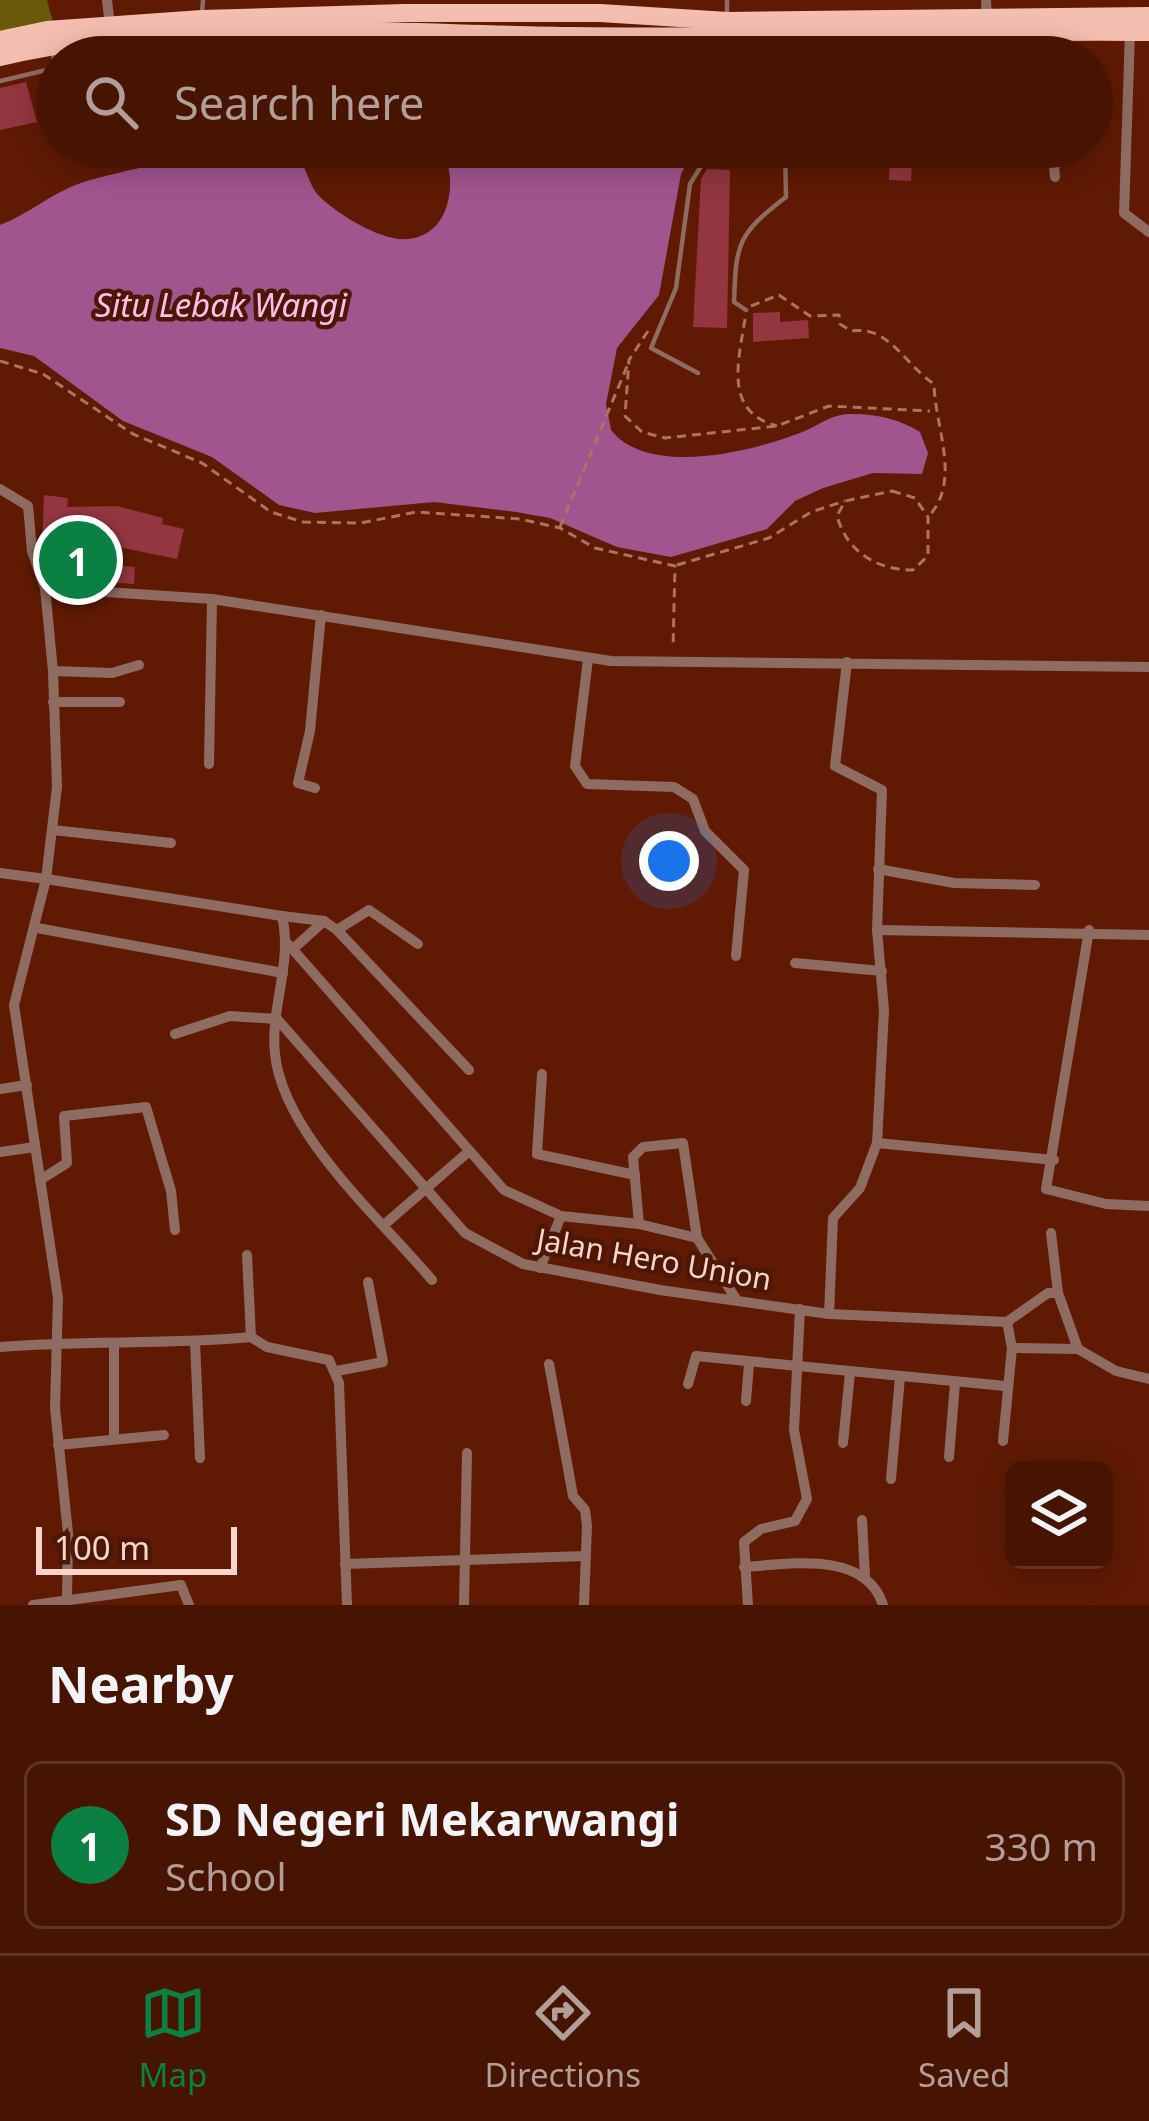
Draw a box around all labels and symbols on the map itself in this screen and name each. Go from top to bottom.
water label: Situ Lebak Wangi [95,282,347,327]
pin: 1 [39,515,117,605]
your location [639,831,699,891]
street label: Jalan Hero Union [531,1217,775,1299]
scale bar [36,1521,237,1574]

